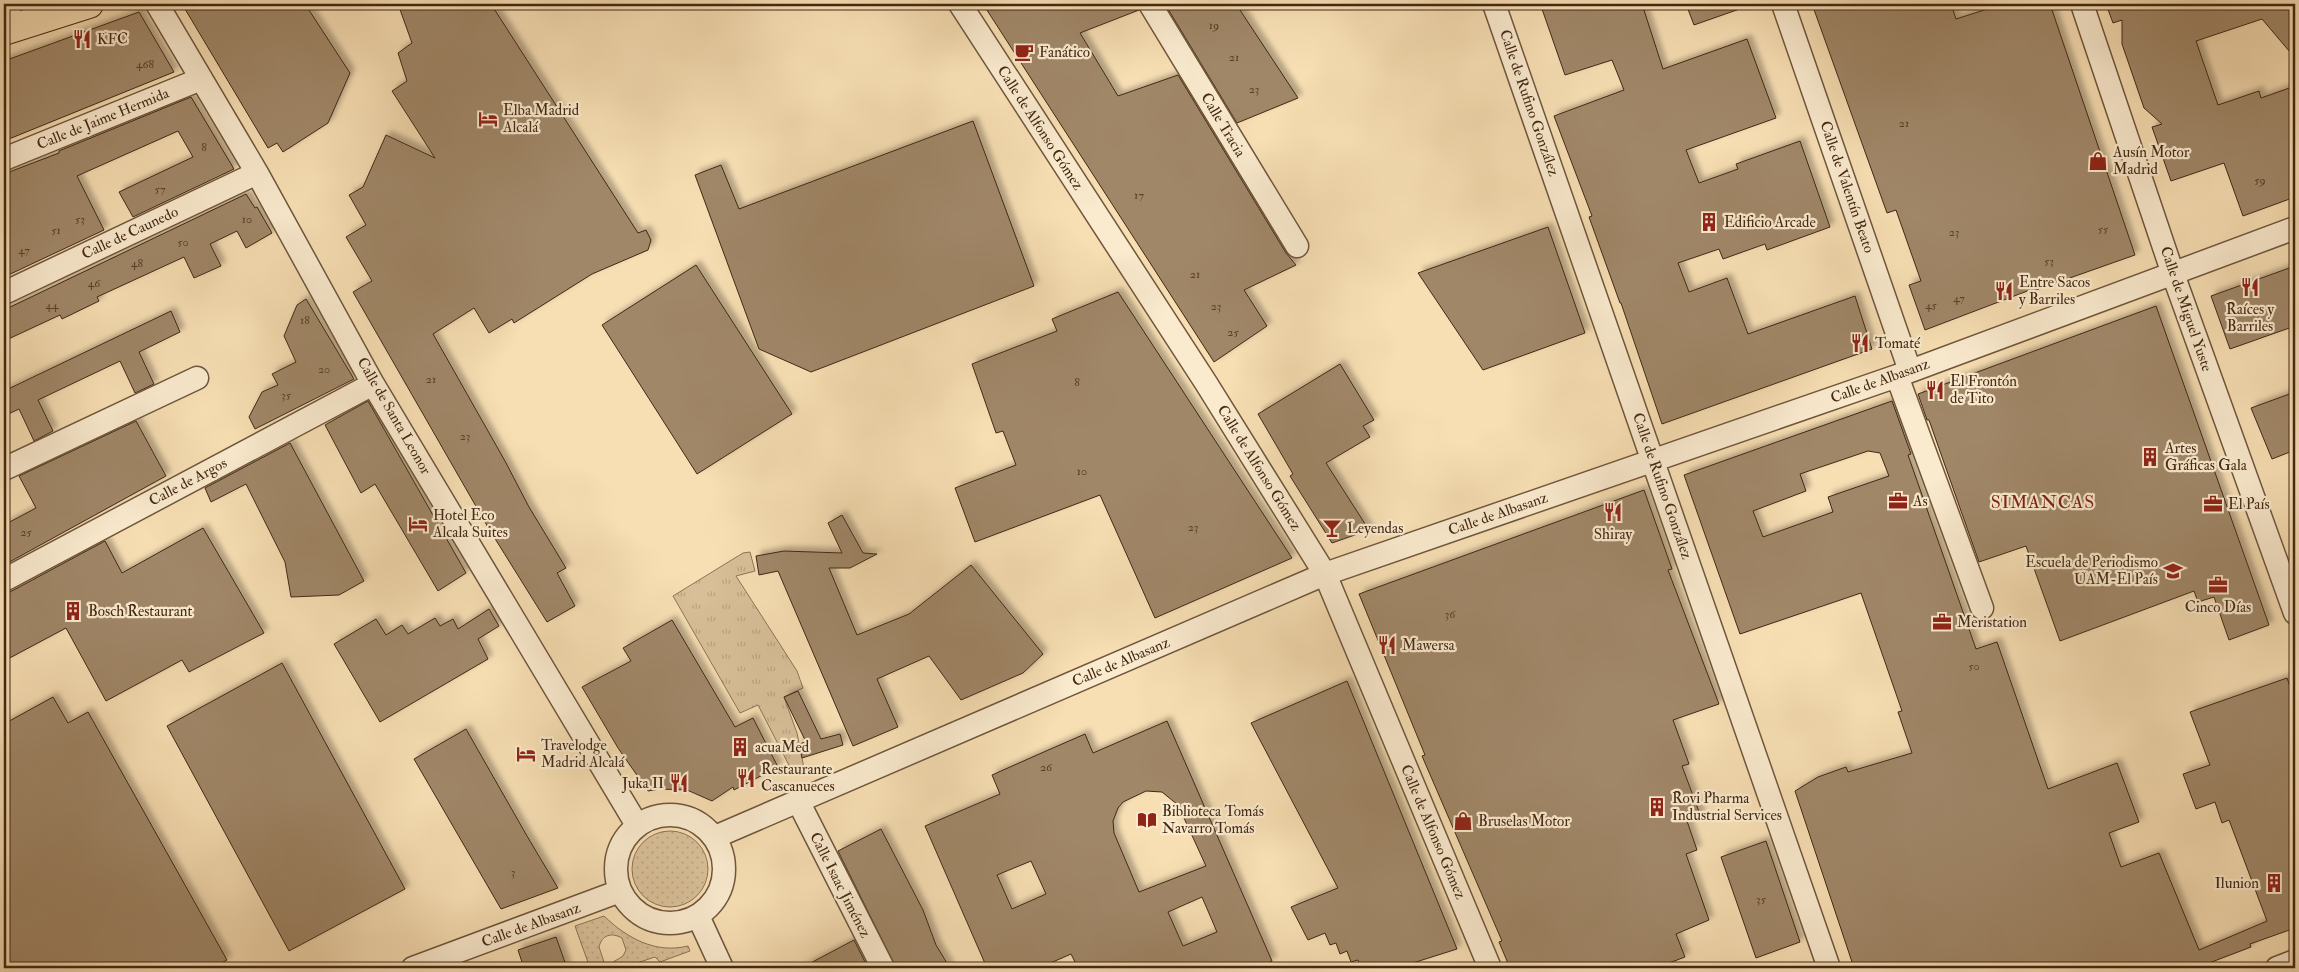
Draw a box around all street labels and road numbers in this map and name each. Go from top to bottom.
street label: Calle de Rufino González [1495,27,1563,179]
street label: Calle de Alfonso Gómez [993,62,1087,194]
street label: Calle de Jaime Hermida [34,83,173,155]
street label: Calle Tracia [1196,89,1250,161]
street label: Calle de Valentín Beato [1816,119,1878,255]
street label: Calle de Caunedo [79,202,181,264]
street label: Calle de Miguel Yuste [2156,244,2216,374]
street label: Calle de Santa Leonor [353,354,435,478]
street label: Calle de Albasanz [1828,354,1932,408]
street label: Calle de Alfonso Gómez [1213,402,1305,534]
street label: Calle de Rufino González [1628,410,1696,562]
street label: Calle de Argos [146,453,230,511]
street label: Calle de Albasanz [1446,488,1550,540]
street label: Calle de Albasanz [1069,633,1173,691]
street label: Calle de Alfonso Gómez [1396,762,1470,902]
street label: Calle Isaac Jiménez [804,829,875,941]
street label: Calle de Albasanz [479,898,583,952]

